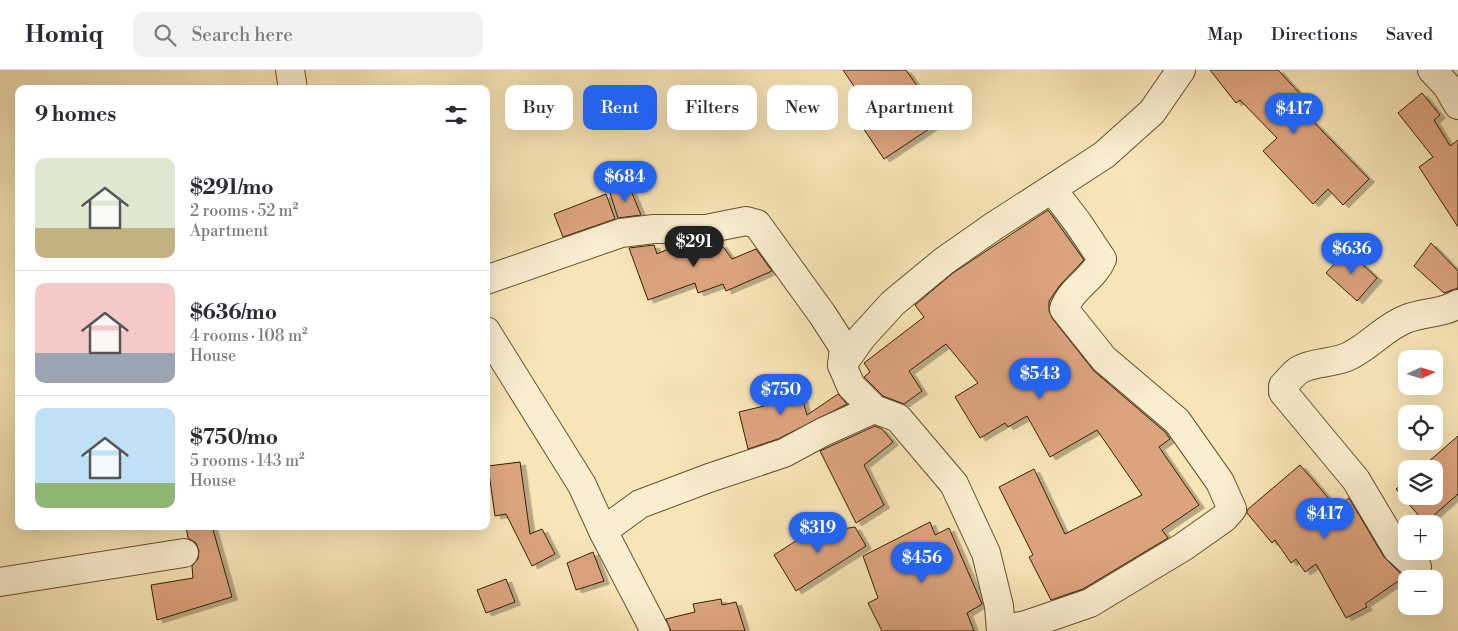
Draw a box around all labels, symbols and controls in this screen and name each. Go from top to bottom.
search box [133,12,483,57]
text: Homiq [25,20,103,50]
icon: search [151,21,179,49]
text: Search here [191,23,293,47]
text: Map [1207,23,1243,46]
text: Directions [1271,23,1358,46]
text: Saved [1386,23,1433,46]
chip: Buy [505,85,573,130]
chip: Rent [583,85,657,130]
chip: Filters [667,85,757,130]
chip: New [767,85,838,130]
chip: Apartment [848,85,972,130]
pin: $417 [1264,92,1324,135]
text: $417 [1276,99,1312,119]
icon: filters [442,101,470,129]
text: 9 homes [35,102,116,128]
pin: $684 [595,160,655,203]
text: $684 [605,167,645,187]
text: $291/mo [190,175,274,201]
icon: home [75,178,135,238]
text: 2 rooms · 52 m² [190,201,298,221]
text: Apartment [190,221,269,241]
pin: $291 [664,226,724,268]
text: $291 [676,232,712,252]
pin: $636 [1322,232,1382,275]
text: $636 [1332,239,1372,259]
text: $636/mo [190,300,277,326]
icon: home [75,303,135,363]
text: 4 rooms · 108 m² [190,326,308,346]
text: House [190,346,236,366]
north arrow [1398,350,1442,395]
map controls [1398,350,1443,615]
pin: $543 [1010,358,1070,400]
text: $543 [1020,364,1060,384]
pin: $750 [751,374,811,416]
text: $750 [761,380,801,400]
button: locate [1398,405,1443,450]
text: $750/mo [190,425,278,451]
icon: home [75,428,135,488]
text: 5 rooms · 143 m² [190,451,305,471]
button: layers [1398,460,1443,505]
text: House [190,471,236,491]
pin: $417 [1295,498,1355,540]
text: $417 [1307,504,1343,524]
pin: $319 [788,512,848,554]
button: + [1398,515,1443,560]
text: $319 [800,518,836,538]
pin: $456 [892,542,952,584]
text: $456 [902,548,942,568]
button: − [1398,570,1443,615]

